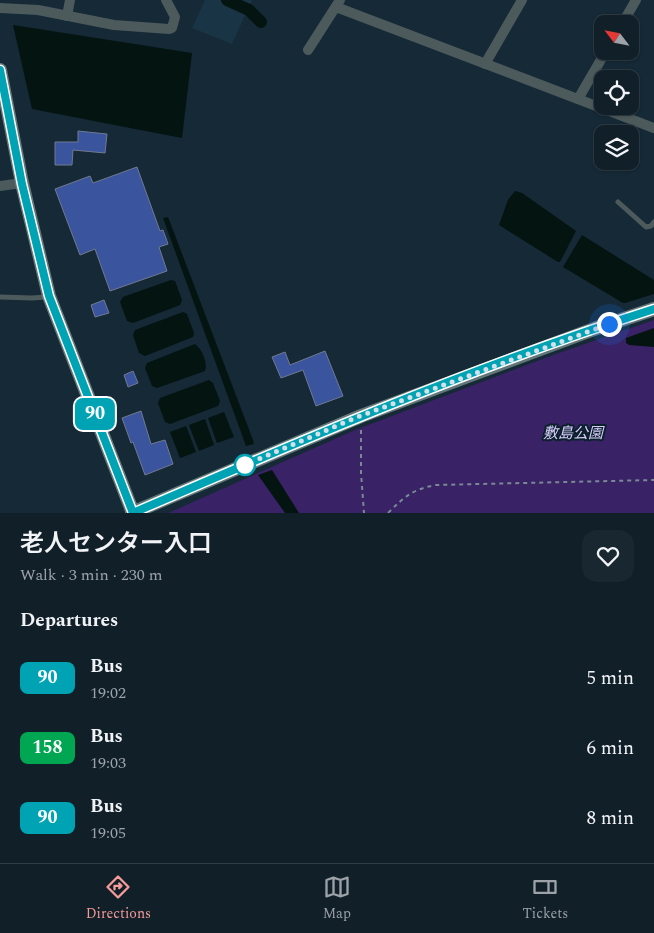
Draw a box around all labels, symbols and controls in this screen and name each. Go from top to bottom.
north arrow [594,15,639,60]
map controls [594,15,639,170]
button: locate [594,70,639,115]
button: layers [594,125,639,170]
your location [597,312,622,337]
line badge: 90 [72,398,118,430]
text: 90 [85,400,105,427]
park label: 敷島公園 [543,422,605,445]
unlabelled marker [234,454,256,476]
text: 老人センター入口 [20,526,212,562]
button: heart [582,530,634,582]
text: Walk · 3 min · 230 m [20,563,163,587]
text: Departures [20,606,118,635]
text: Bus [90,652,123,681]
text: 90 [37,664,58,691]
text: 5 min [586,664,634,693]
text: 19:02 [90,681,126,705]
text: Bus [90,722,123,751]
text: 158 [32,734,63,761]
text: 6 min [586,734,634,763]
text: 19:03 [90,751,126,775]
text: Bus [90,792,123,821]
text: 90 [37,804,58,831]
text: 8 min [586,804,634,833]
text: 19:05 [90,821,126,845]
tab: Directions [86,873,151,924]
tab: Map [323,873,351,924]
tab: Tickets [522,873,568,924]

